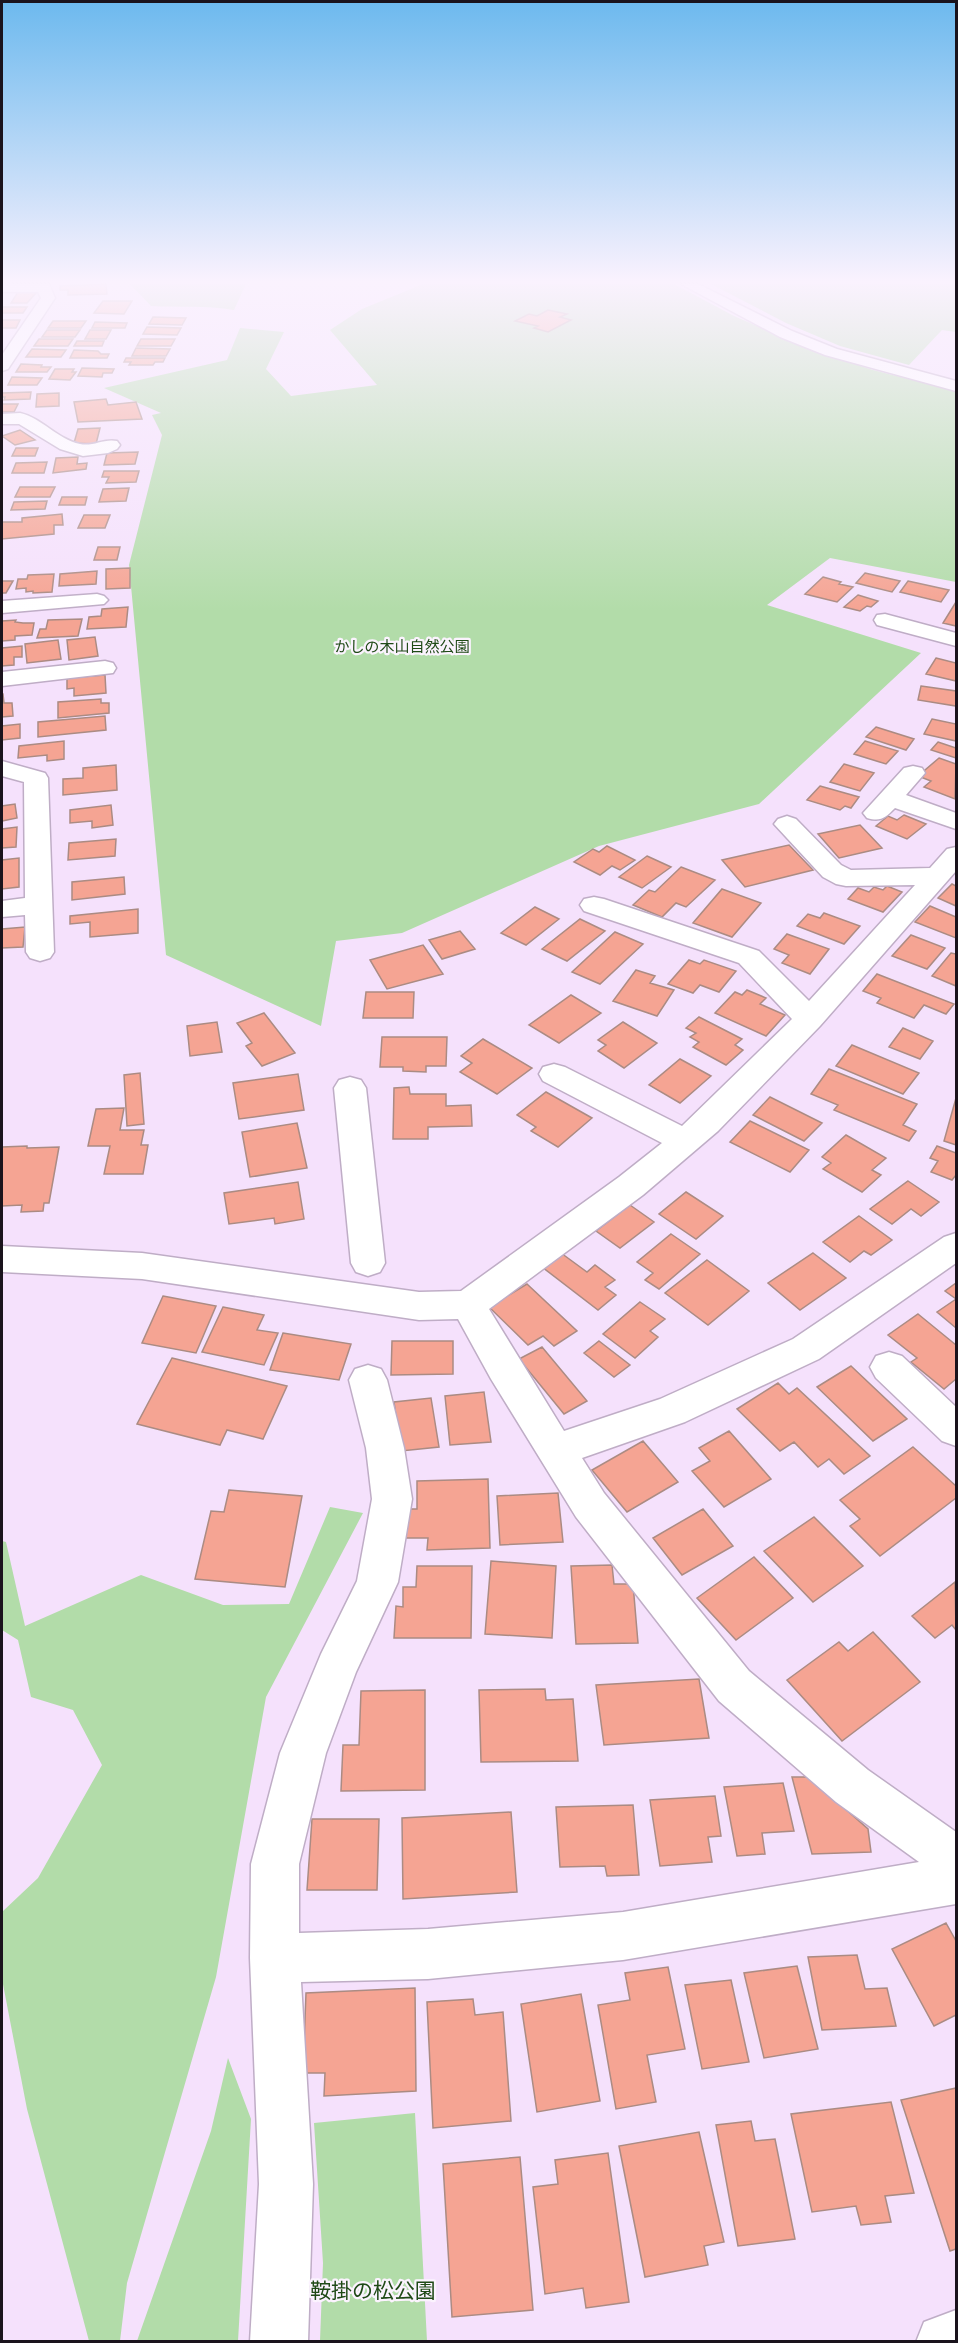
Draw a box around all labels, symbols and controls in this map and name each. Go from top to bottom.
park label: かしの木山自然公園 [334,638,470,656]
park label: 鞍掛の松公園 [310,2279,436,2303]

